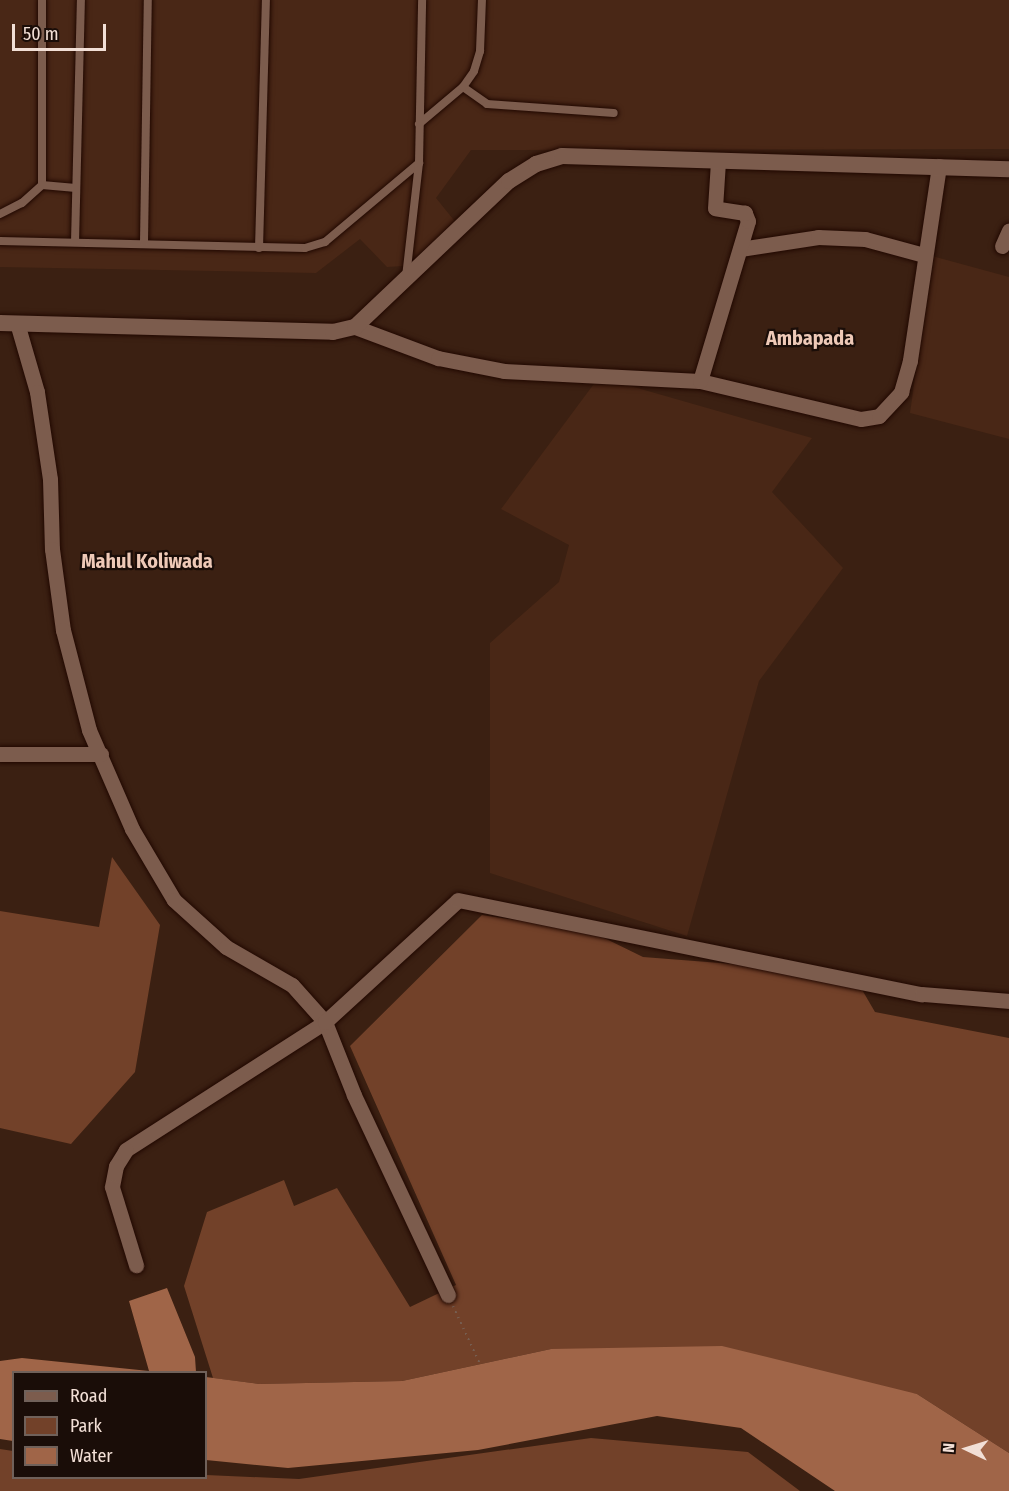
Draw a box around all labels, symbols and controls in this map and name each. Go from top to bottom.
scale bar [15,12,110,50]
text: 50 m [23,23,59,45]
district label: Ambapada [766,326,854,350]
district label: Mahul Koliwada [81,549,213,573]
legend [12,1371,207,1479]
text: Road [70,1385,107,1407]
text: Park [70,1415,102,1437]
north arrow [937,1419,997,1479]
text: N [939,1442,958,1453]
text: Water [70,1445,113,1467]

